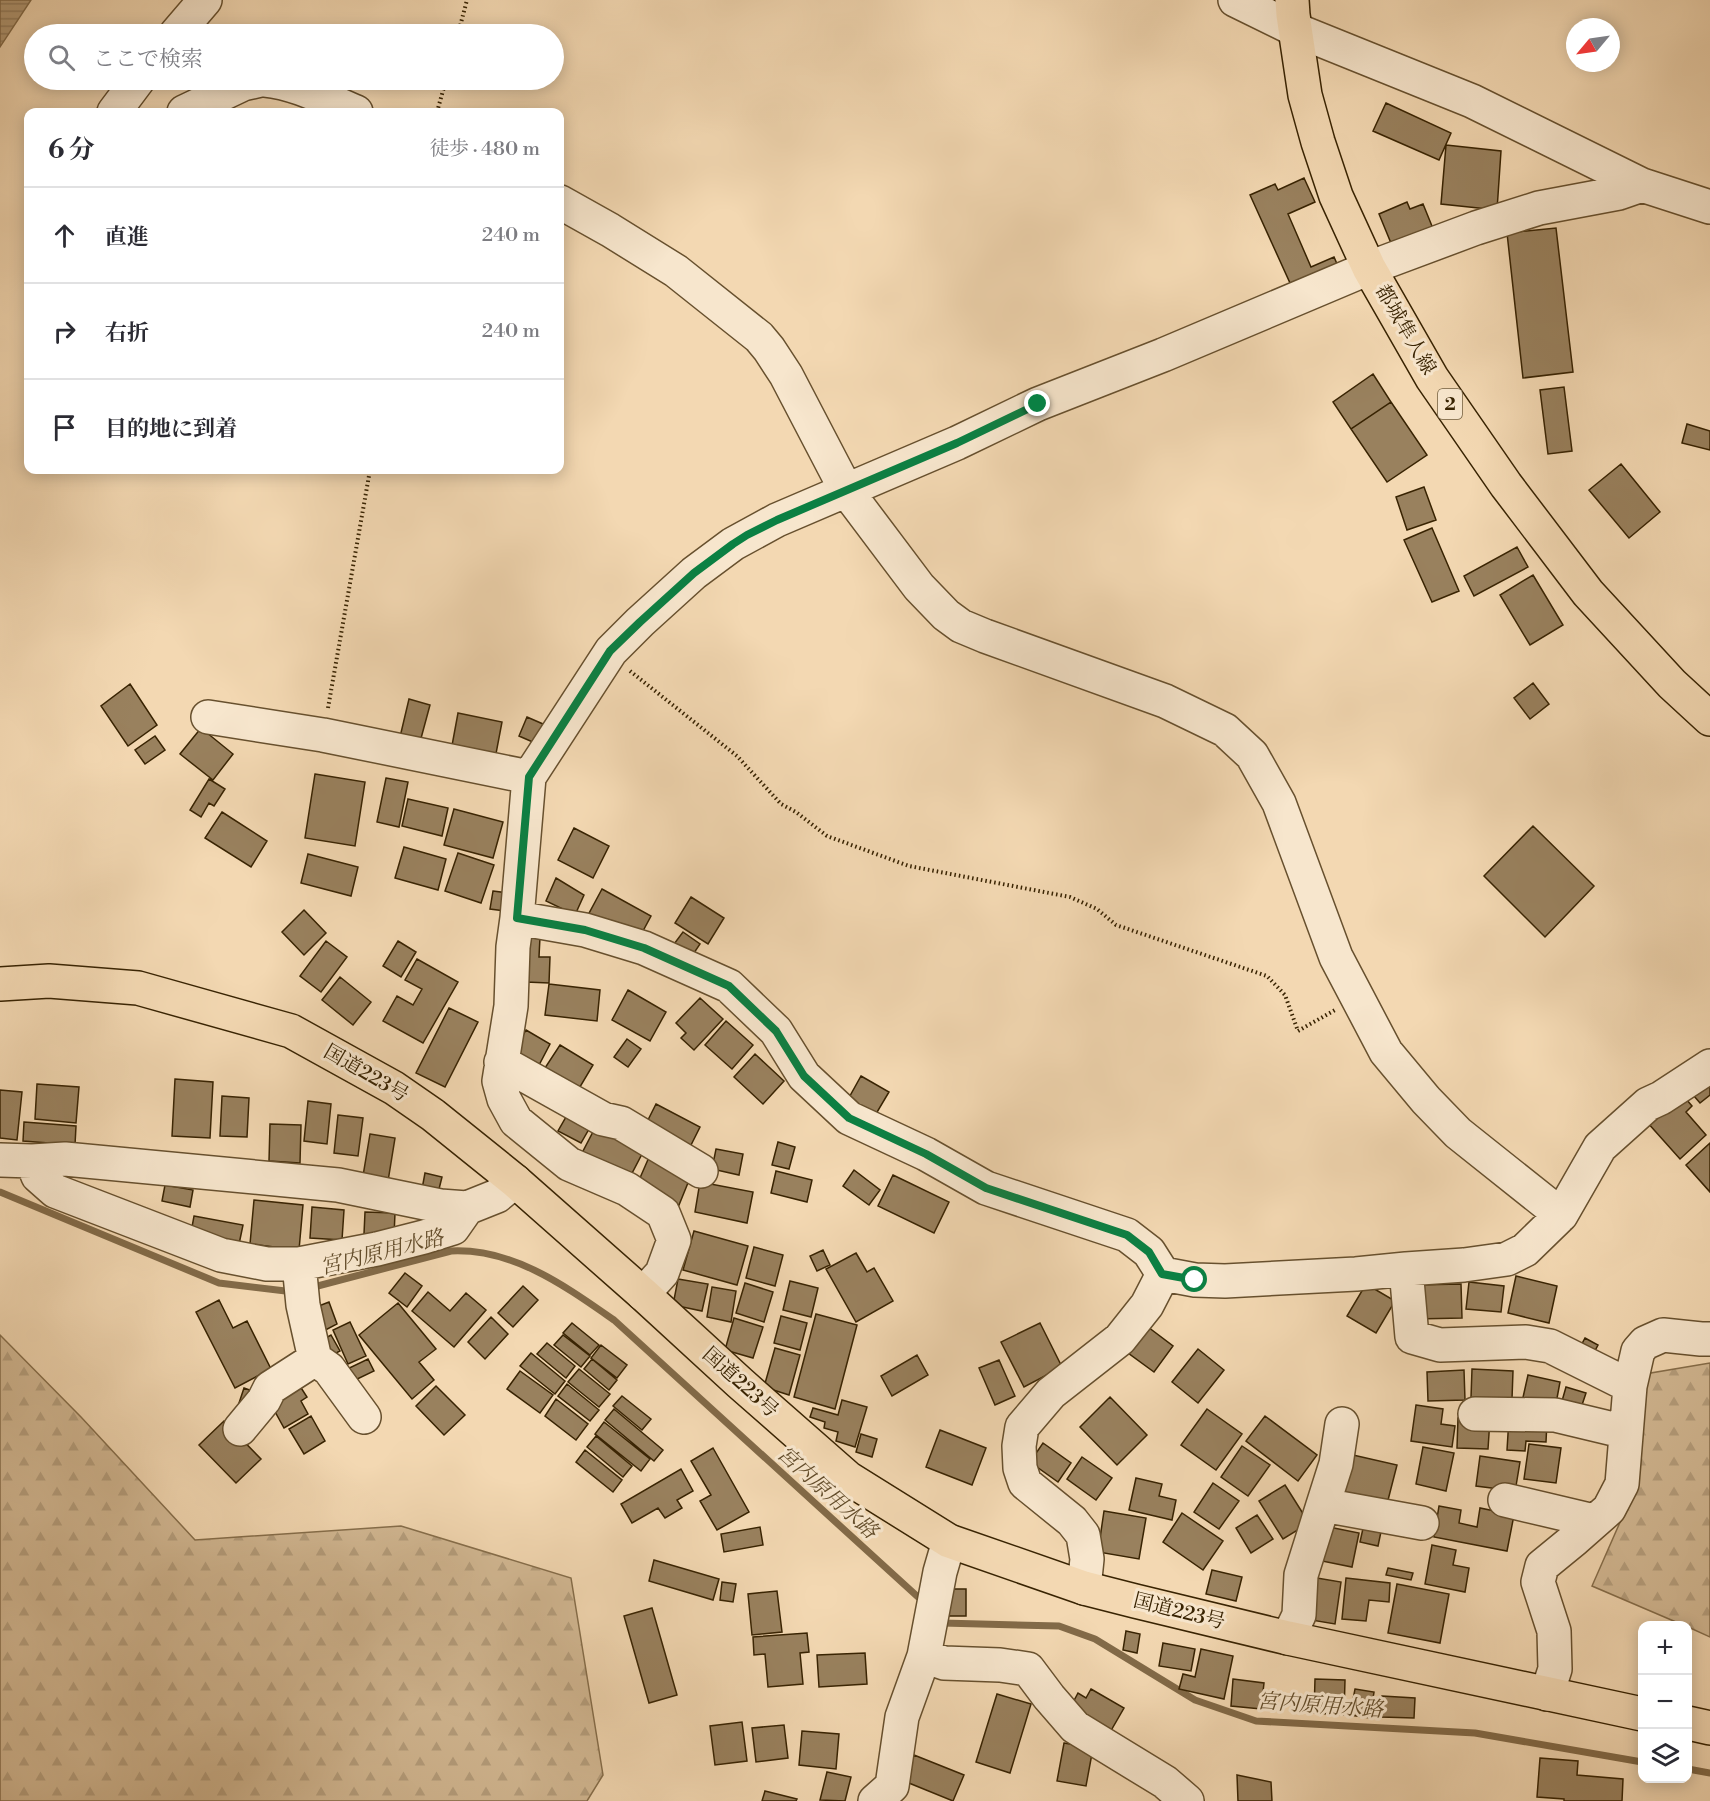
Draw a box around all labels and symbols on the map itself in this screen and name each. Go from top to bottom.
north arrow [1566,18,1620,72]
street label: 都城隼人線 [1369,280,1441,380]
road number: 2 [1438,389,1462,419]
route end [1024,390,1050,416]
street label: 国道223号 [319,1040,413,1108]
water label: 宮内原用水路 [318,1225,448,1281]
route start [1181,1266,1207,1292]
street label: 国道223号 [697,1342,783,1424]
water label: 宮内原用水路 [771,1441,884,1546]
street label: 国道223号 [1130,1589,1228,1635]
water label: 宮内原用水路 [1256,1689,1386,1724]

